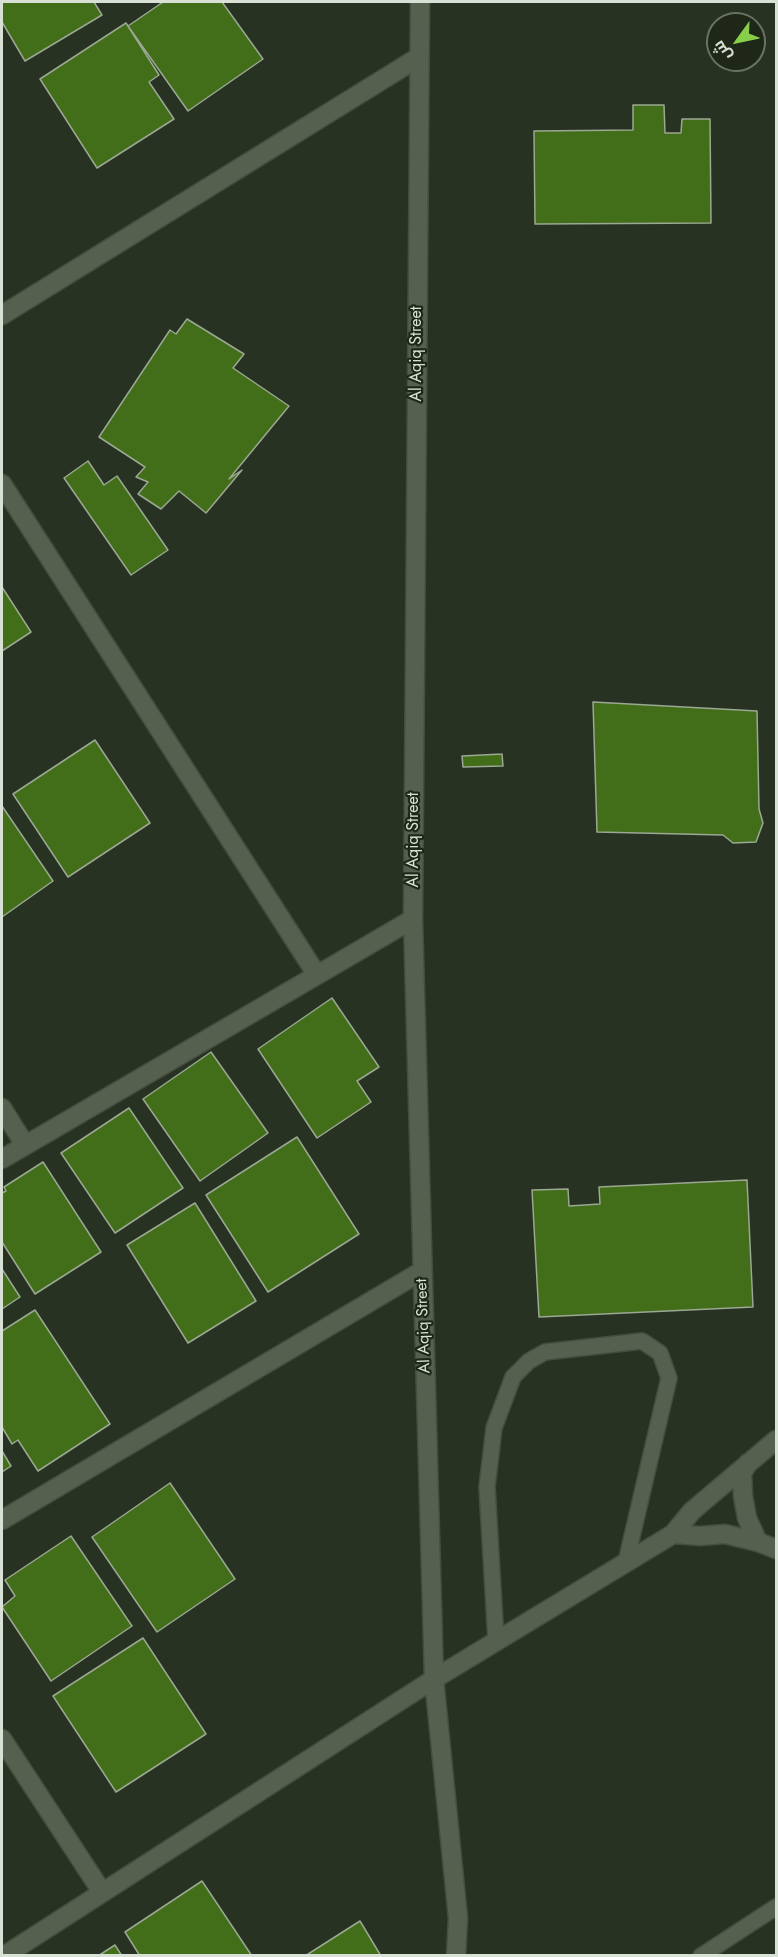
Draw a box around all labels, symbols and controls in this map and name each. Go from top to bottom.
north arrow [706,12,766,72]
text: ش [707,36,737,66]
street label: Al Aqiq Street [407,307,427,401]
street label: Al Aqiq Street [404,793,424,887]
street label: Al Aqiq Street [413,1278,435,1374]

